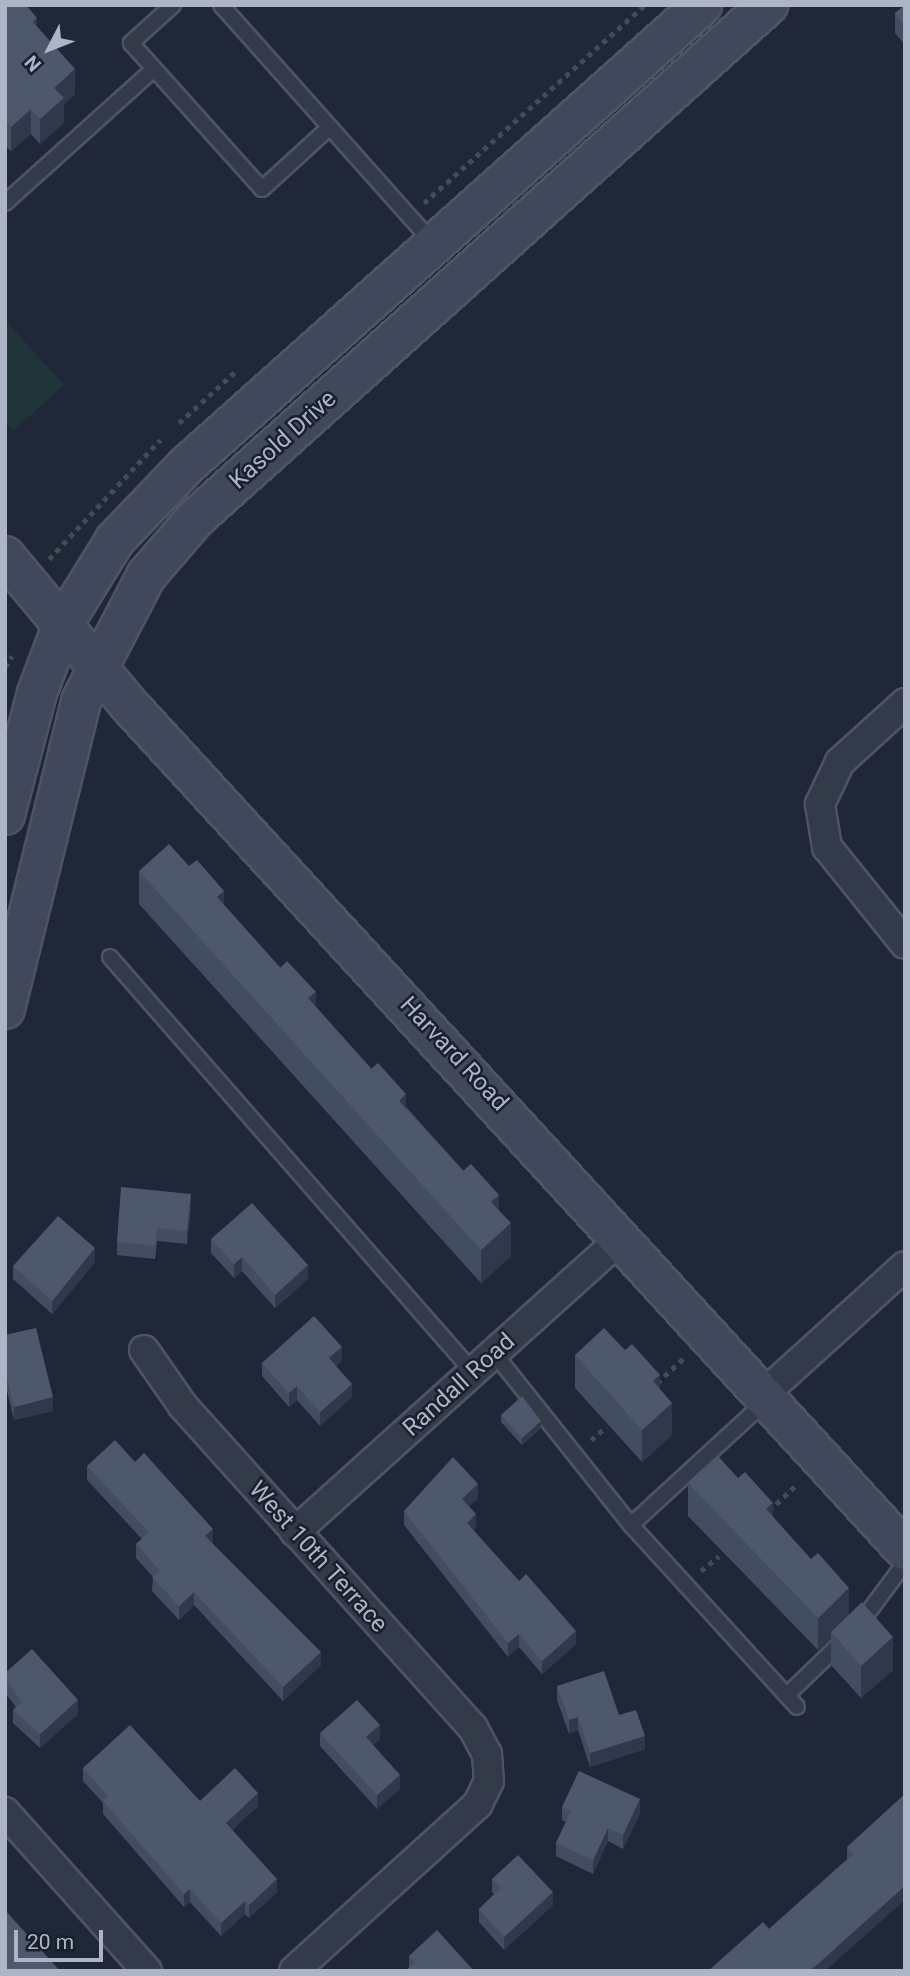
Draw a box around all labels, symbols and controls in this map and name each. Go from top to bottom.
north arrow [14,14,84,84]
text: N [20,51,46,76]
street label: Kasold Drive [224,385,342,495]
street label: Harvard Road [394,991,514,1117]
street label: Randall Road [397,1327,521,1443]
street label: West 10th Terrace [242,1475,394,1639]
scale bar [18,1916,107,1960]
text: 20 m [27,1930,74,1954]

